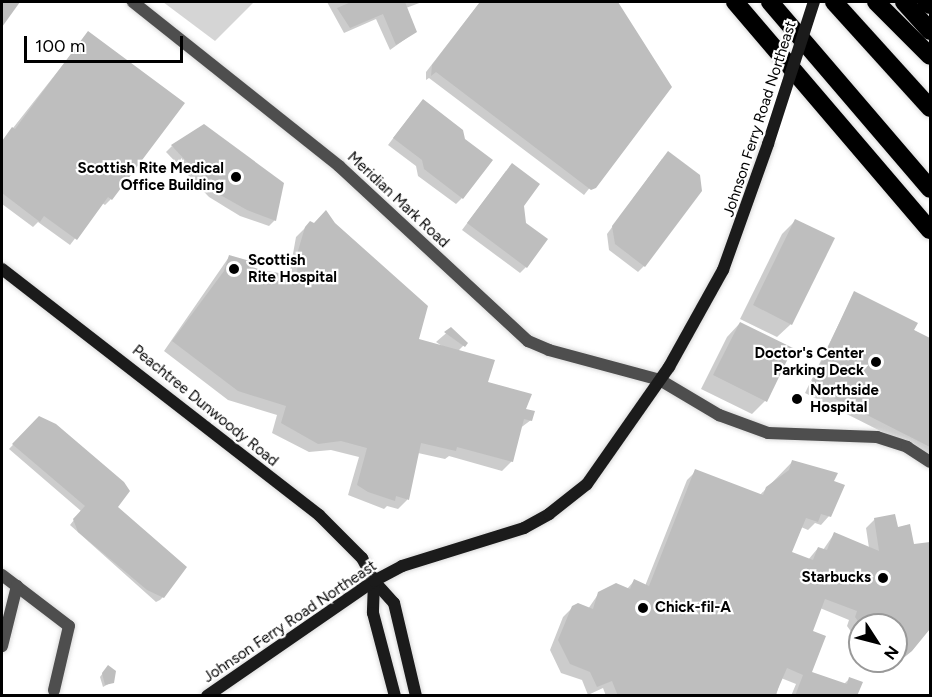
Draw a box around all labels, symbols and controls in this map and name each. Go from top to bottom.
street label: Johnson Ferry Road Northeast [720,19,800,219]
scale bar [27,24,186,62]
text: 100 m [35,35,85,57]
street label: Meridian Mark Road [343,148,453,252]
place label: Scottish Rite Medical Office Building [78,159,224,194]
marker: Scottish Rite Medical Office Building [229,170,243,184]
place label: Scottish Rite Hospital [248,251,337,286]
marker: Scottish Rite Hospital [225,260,243,278]
street label: Peachtree Dunwoody Road [128,342,282,470]
place label: Doctor's Center Parking Deck [754,344,864,379]
marker: Doctor's Center Parking Deck [869,355,883,369]
place label: Northside Hospital [810,381,879,416]
marker: Northside Hospital [788,390,806,408]
street label: Johnson Ferry Road Northeast [200,557,380,687]
place label: Starbucks [802,569,871,587]
marker: Starbucks [876,571,890,585]
place label: Chick-fil-A [655,599,731,617]
marker: Chick-fil-A [636,601,650,615]
north arrow [848,613,908,673]
text: N [880,642,903,663]

